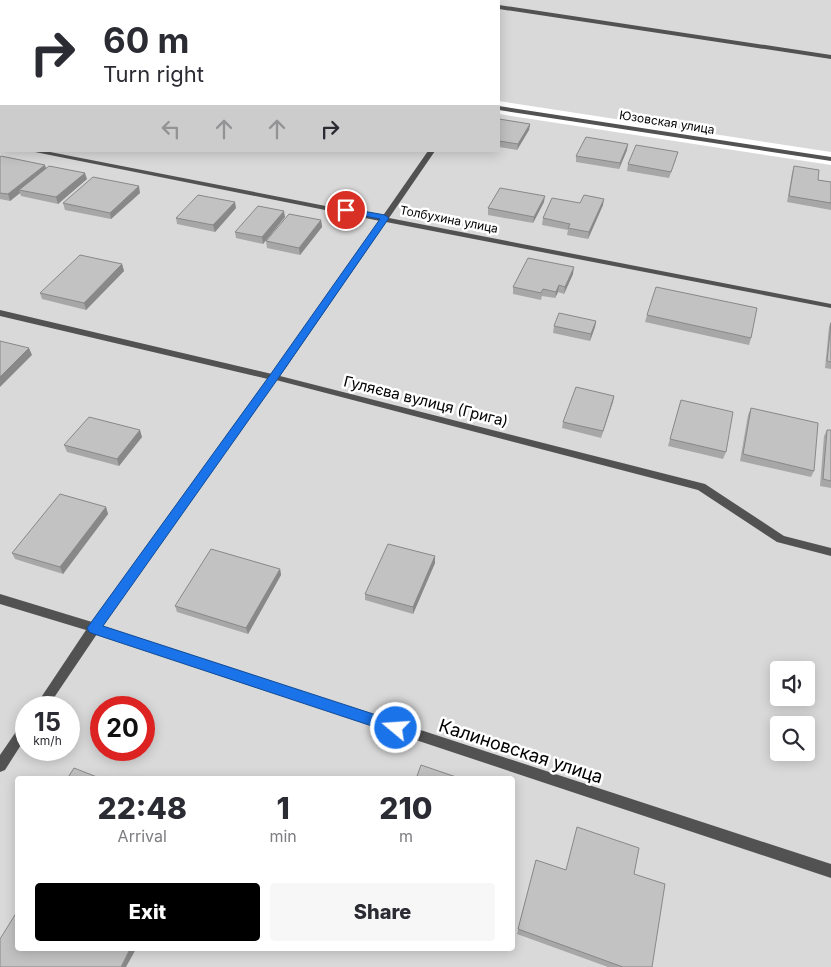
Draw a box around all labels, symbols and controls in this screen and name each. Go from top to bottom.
text: 60 m [103,19,190,61]
icon: right [20,20,85,85]
text: Turn right [103,61,204,87]
street label: Юзовская улица [618,107,716,137]
icon: left [157,115,185,143]
icon: ahead [210,115,238,143]
icon: ahead [263,115,291,143]
icon: right [316,115,344,143]
pin [325,189,367,231]
icon: arrive [332,196,360,224]
street label: Толбухина улица [399,202,499,236]
street label: Гуляєва вулиця (Грига) [342,371,510,431]
map controls [770,661,815,761]
button: sound [770,661,815,706]
speed limit sign: 20 [90,696,155,761]
position arrow [369,701,421,753]
text: 15 [34,707,61,737]
street label: Калиновская улица [436,715,606,787]
button: search [770,716,815,761]
text: km/h [33,733,62,748]
text: 22:48 [98,790,187,826]
text: 1 [277,790,290,826]
text: 210 [379,790,432,826]
text: Arrival [118,826,167,846]
text: min [269,826,297,846]
text: m [399,826,413,846]
button: Exit [35,883,260,941]
button: Share [270,883,495,941]

